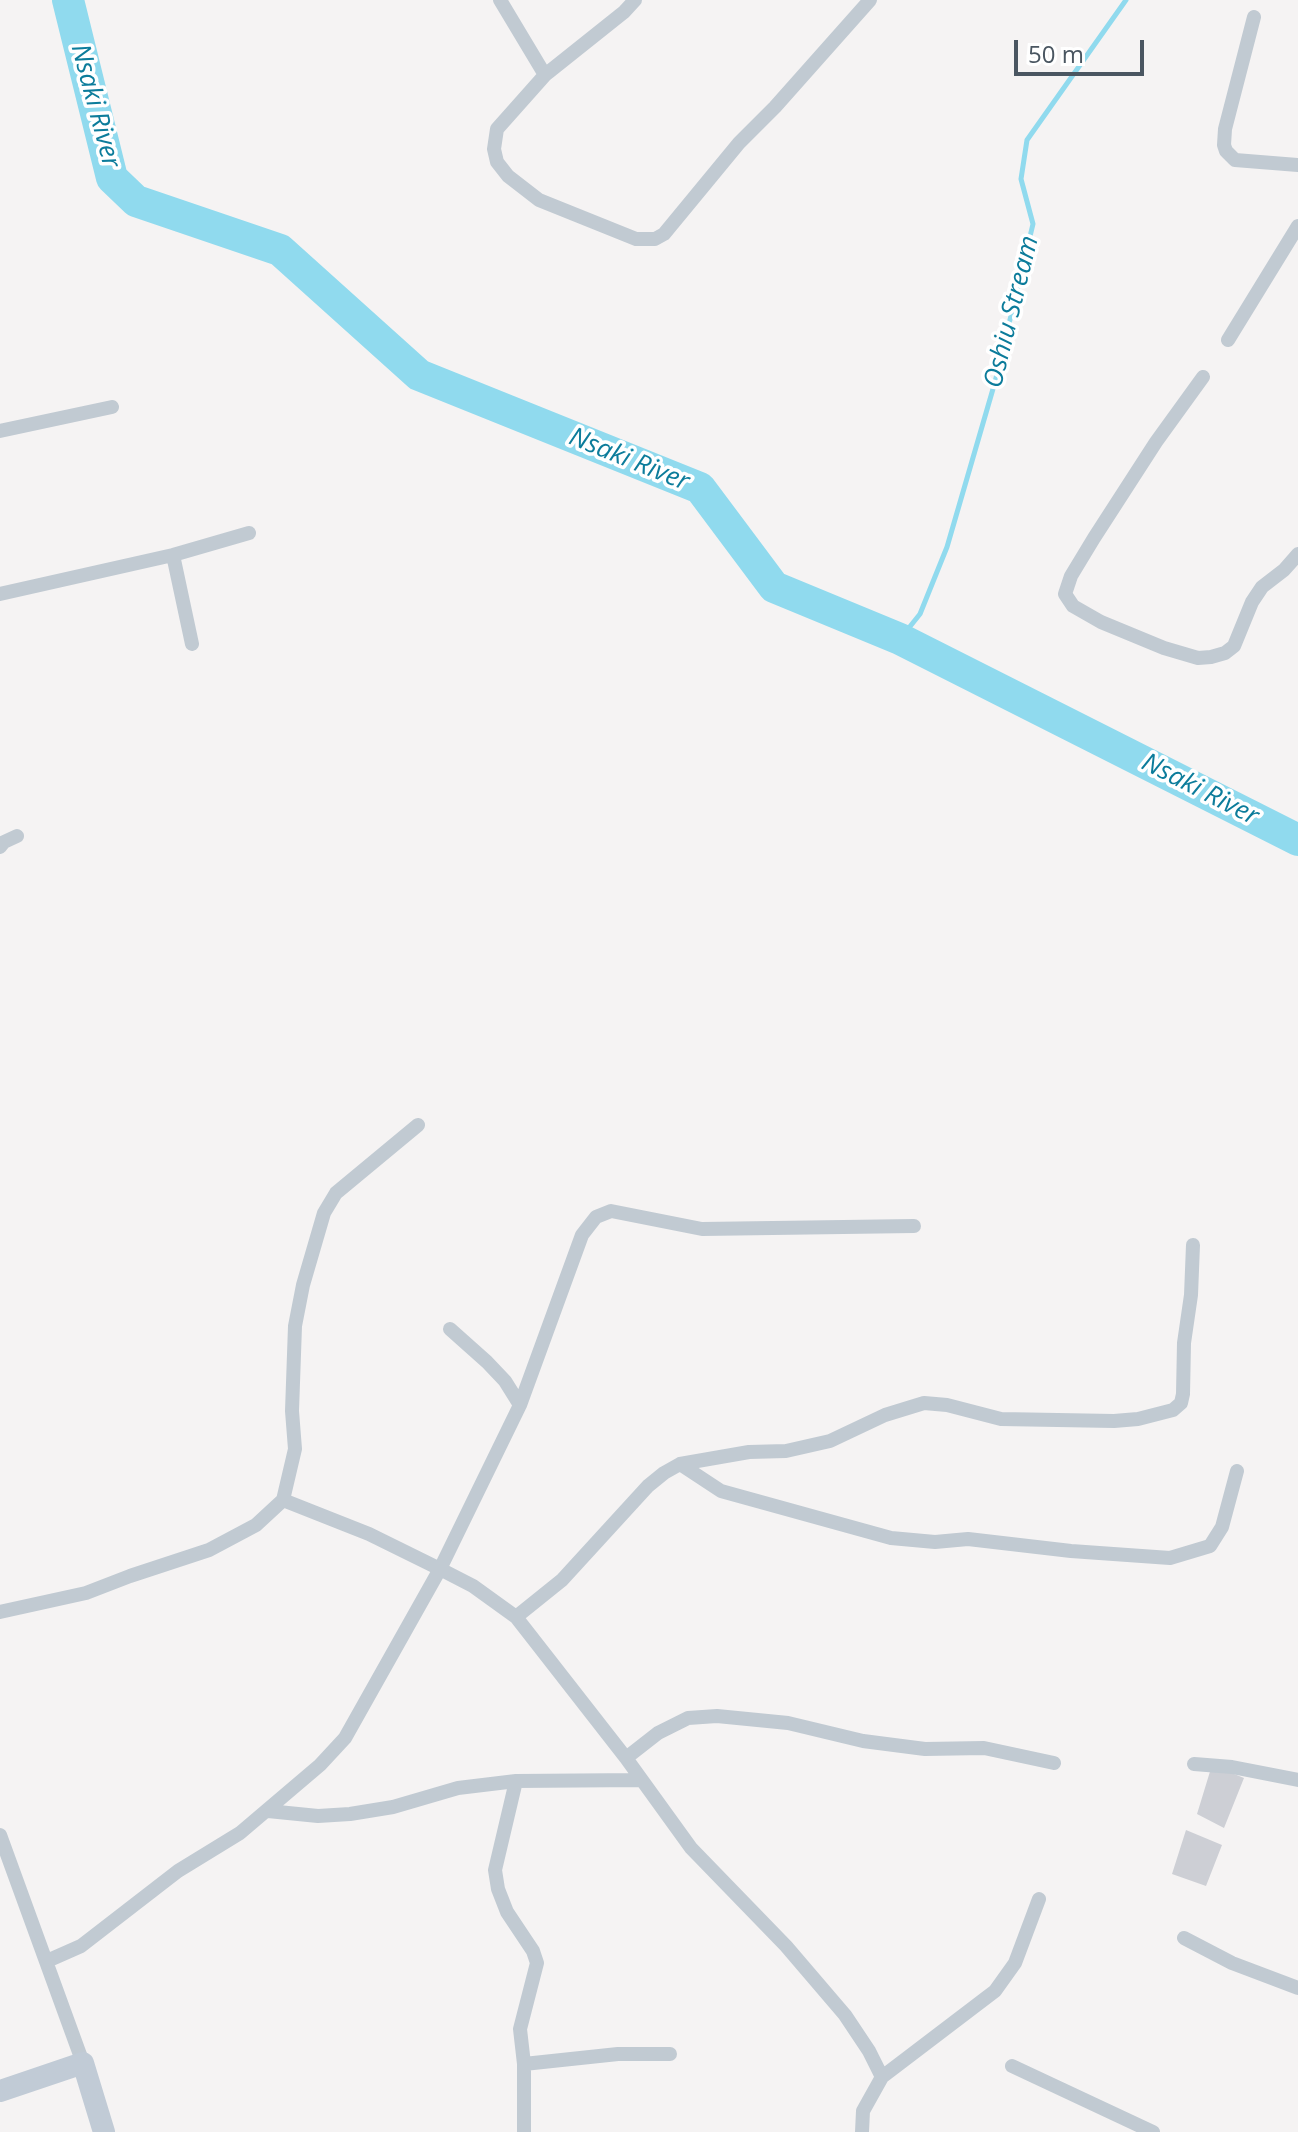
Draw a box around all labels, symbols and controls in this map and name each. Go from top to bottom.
scale bar [1018,24,1148,74]
text: 50 m [1028,37,1084,70]
water label: Nsaki River [64,41,126,171]
water label: Oshiu Stream [978,233,1046,391]
water label: Nsaki River [564,422,694,498]
water label: Nsaki River [1136,747,1264,833]

